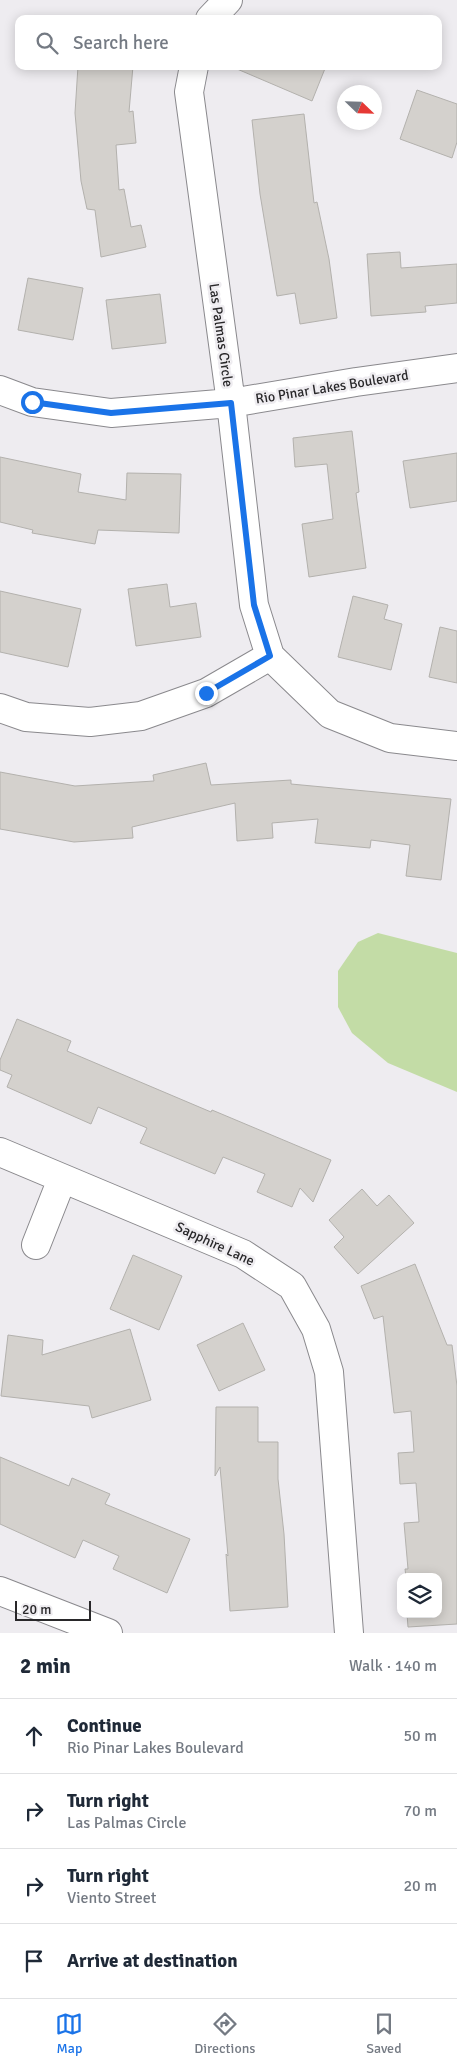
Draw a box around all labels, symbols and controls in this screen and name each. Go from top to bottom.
search box [15,15,442,70]
icon: search [33,29,61,57]
text: Search here [73,31,169,55]
north arrow [337,85,382,130]
street label: Las Palmas Circle [205,282,237,388]
street label: Rio Pinar Lakes Boulevard [254,367,410,407]
route start [21,391,44,414]
route end [195,682,218,705]
street label: Sapphire Lane [173,1218,257,1270]
map controls [397,1573,442,1618]
button: layers [397,1573,442,1618]
scale bar [15,1598,91,1621]
text: 20 m [22,1601,51,1618]
text: 2 min [20,1653,71,1679]
text: Walk · 140 m [349,1656,437,1676]
text: Continue [67,1714,142,1738]
icon: ahead [20,1722,48,1750]
text: 50 m [403,1726,437,1746]
text: Rio Pinar Lakes Boulevard [67,1738,244,1758]
text: Turn right [67,1789,149,1813]
icon: right [20,1797,48,1825]
text: 70 m [403,1801,437,1821]
text: Las Palmas Circle [67,1813,186,1833]
text: Turn right [67,1864,149,1888]
icon: right [20,1872,48,1900]
text: 20 m [403,1876,437,1896]
text: Viento Street [67,1888,156,1908]
icon: arrive [20,1947,48,1975]
text: Arrive at destination [67,1949,238,1973]
tab: Map [55,2010,83,2057]
tab: Directions [194,2010,255,2057]
tab: Saved [366,2010,402,2057]

